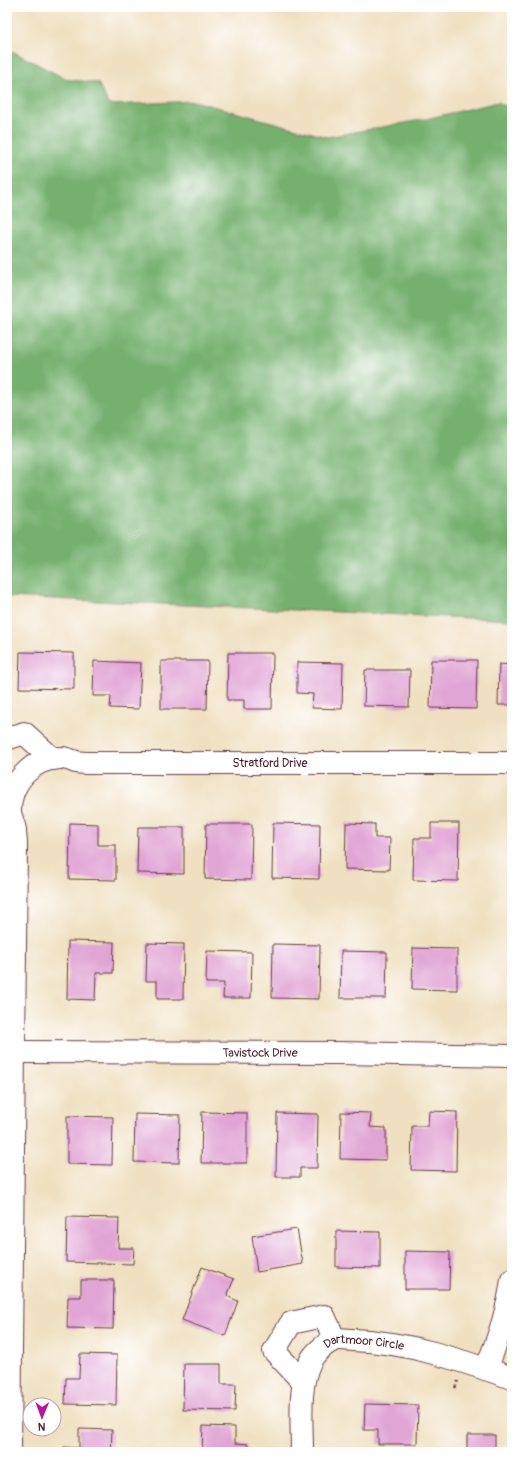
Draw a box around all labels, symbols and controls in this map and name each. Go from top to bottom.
street label: Stratford Drive [232,756,308,771]
street label: Tavistock Drive [222,1046,298,1061]
street label: Dartmoor Circle [321,1332,405,1354]
north arrow [22,1397,62,1437]
text: N [37,1420,46,1433]

